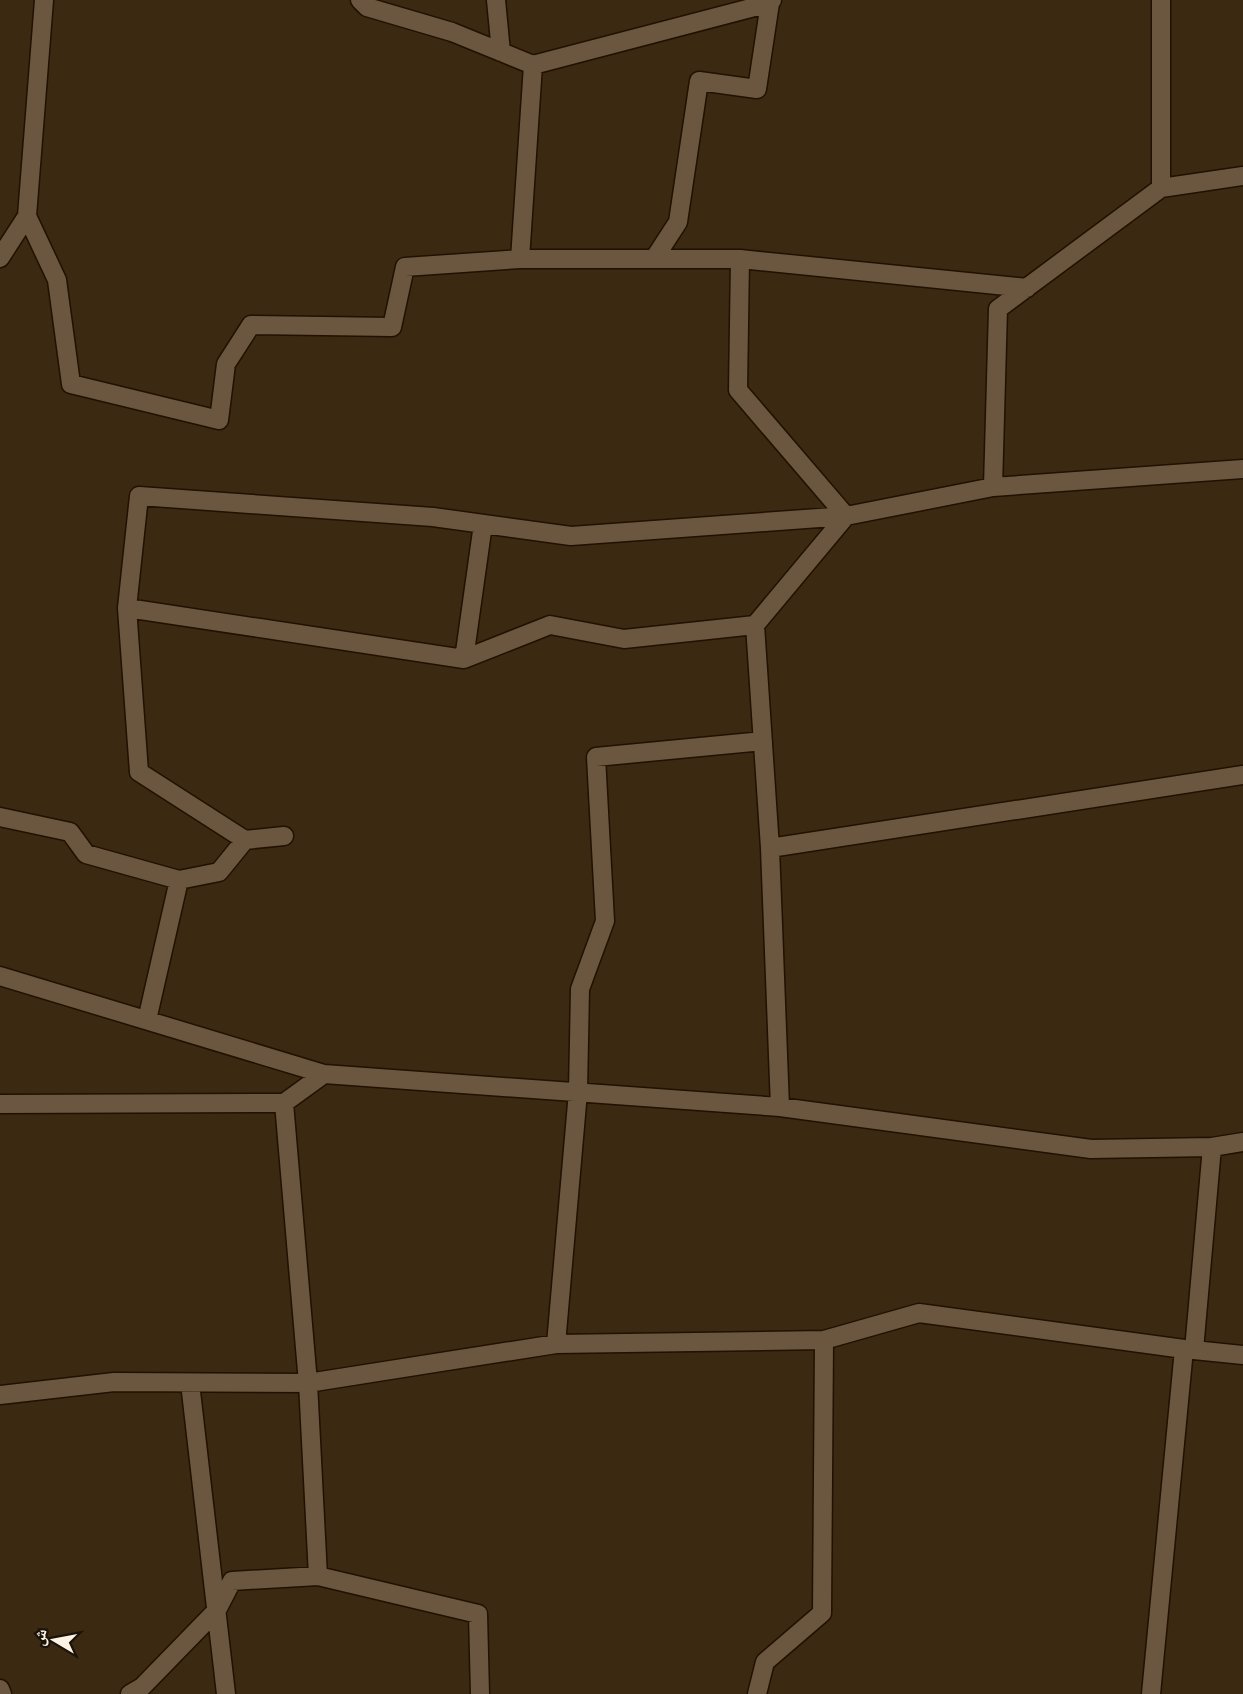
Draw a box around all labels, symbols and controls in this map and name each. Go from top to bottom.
north arrow [24,1610,84,1670]
text: ش [28,1627,51,1647]

